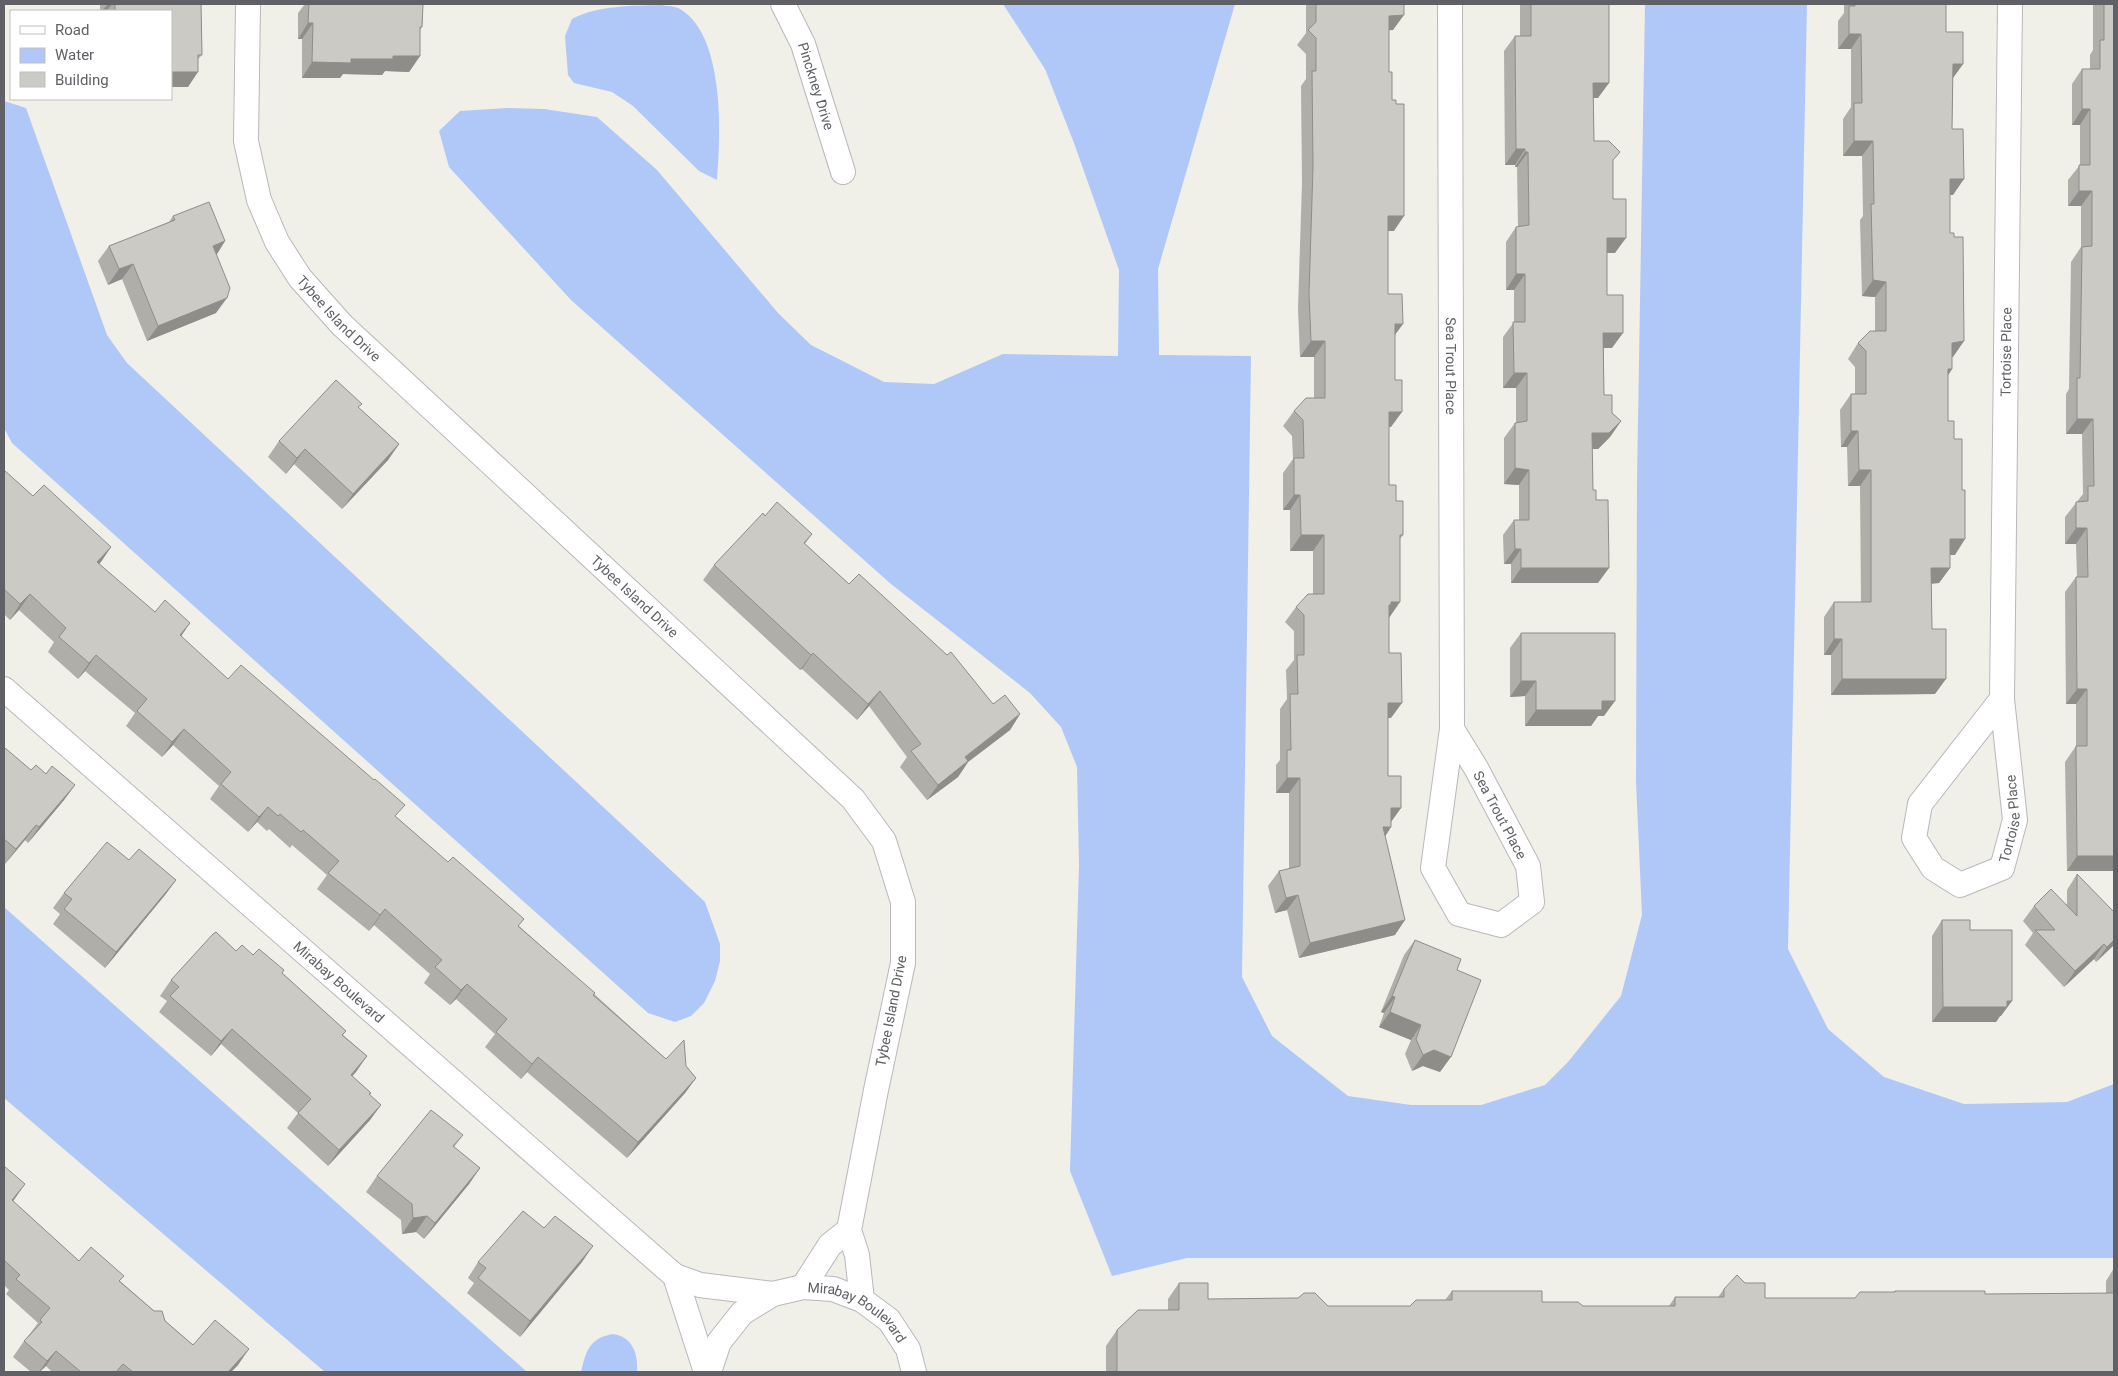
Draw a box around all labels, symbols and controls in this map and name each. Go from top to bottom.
legend [10,10,172,100]
text: Road [55,21,89,39]
street label: Pinckney Drive [795,40,837,132]
text: Water [55,46,94,64]
text: Building [55,71,109,89]
street label: Tybee Island Drive [294,272,384,365]
street label: Tortoise Place [1997,307,2015,397]
street label: Sea Trout Place [1443,317,1459,415]
street label: Tybee Island Drive [588,552,682,641]
street label: Sea Trout Place [1470,768,1530,862]
street label: Tortoise Place [1996,774,2023,864]
street label: Mirabay Boulevard [290,938,388,1026]
street label: Tybee Island Drive [872,954,910,1068]
street label: Mirabay Boulevard [807,1279,909,1345]

